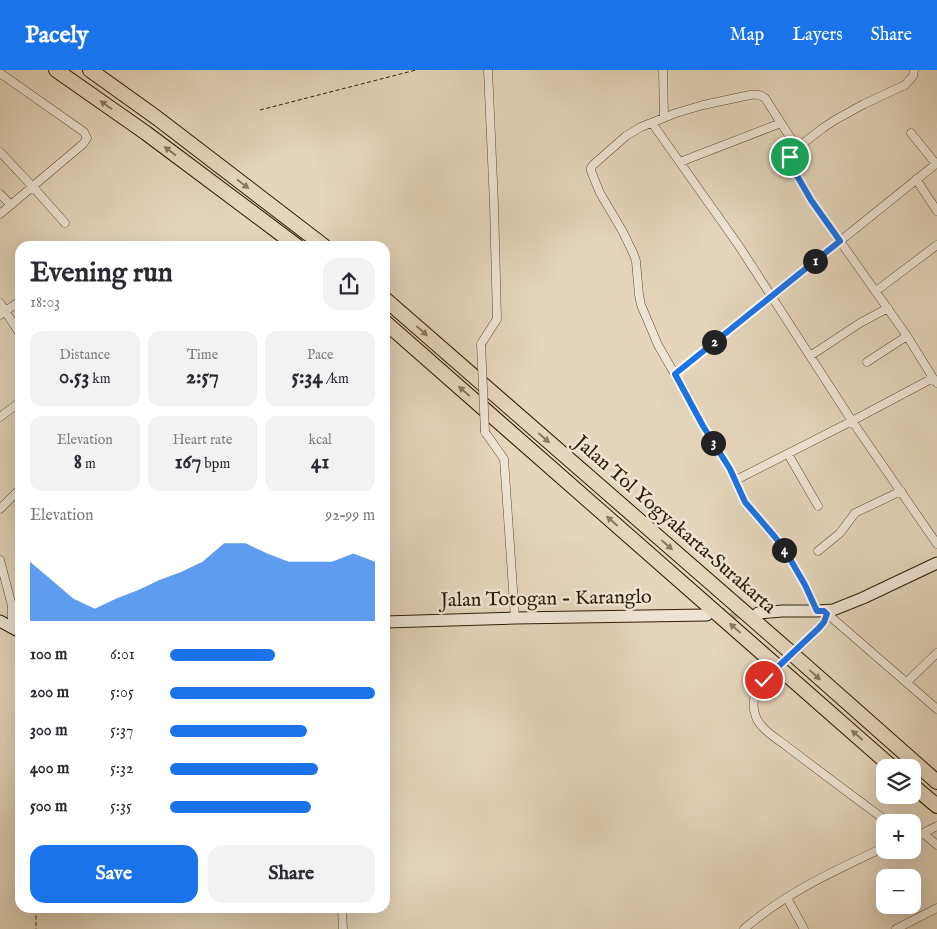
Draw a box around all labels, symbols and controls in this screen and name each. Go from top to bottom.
text: Pacely [25,20,89,51]
text: Map [730,24,764,47]
text: Layers [792,24,843,47]
text: Share [871,24,912,47]
one-way arrow [100,100,113,110]
pin [769,136,811,178]
icon: arrive [776,143,804,171]
one-way arrow [164,145,177,156]
one-way arrow [236,178,249,189]
pin: 1 [802,248,828,274]
text: 1 [813,252,818,270]
text: Evening run [30,256,173,291]
button: share [323,258,375,310]
text: 18:03 [30,293,60,313]
one-way arrow [415,325,427,337]
pin: 2 [702,330,726,354]
text: 2 [711,333,718,351]
text: Distance [60,346,110,364]
text: Time [187,346,218,364]
text: Pace [307,346,333,364]
text: 0.53 [59,364,89,391]
text: 2:57 [186,364,219,391]
text: 5:34 [291,364,323,391]
text: km [89,370,111,388]
text: /km [323,370,349,388]
one-way arrow [458,385,470,397]
street label: Jalan Tol Yogyakarta–Surakarta [567,429,781,620]
pin: 3 [700,430,726,456]
text: Elevation [57,431,113,449]
text: Heart rate [173,431,232,449]
text: kcal [308,431,332,449]
one-way arrow [538,432,550,444]
text: 3 [711,434,716,452]
text: 8 [74,449,82,476]
text: 167 [175,449,201,476]
text: 41 [311,449,329,476]
text: m [82,455,96,473]
text: bpm [201,455,230,473]
text: Elevation [30,506,93,526]
text: 92–99 m [325,506,375,526]
one-way arrow [607,515,619,527]
pin: 4 [772,538,796,562]
one-way arrow [660,539,673,550]
text: 4 [781,541,788,559]
street label: Jalan Totogan - Karanglo [438,585,652,613]
one-way arrow [729,622,741,634]
text: 100 m [30,645,67,665]
text: 6:01 [110,645,135,665]
pin [743,659,785,701]
icon: check [750,666,778,694]
one-way arrow [809,669,822,680]
text: 200 m [30,683,69,703]
text: 5:05 [110,683,134,703]
text: 300 m [30,721,68,741]
text: 5:37 [110,721,133,741]
one-way arrow [851,729,863,741]
text: 400 m [30,759,69,779]
text: 5:32 [110,759,134,779]
map controls [876,759,921,914]
button: layers [876,759,921,804]
text: 500 m [30,797,67,817]
text: 5:35 [110,797,132,817]
button: + [876,814,921,859]
button: Save [30,845,198,903]
button: Share [208,845,375,903]
button: − [876,869,921,914]

